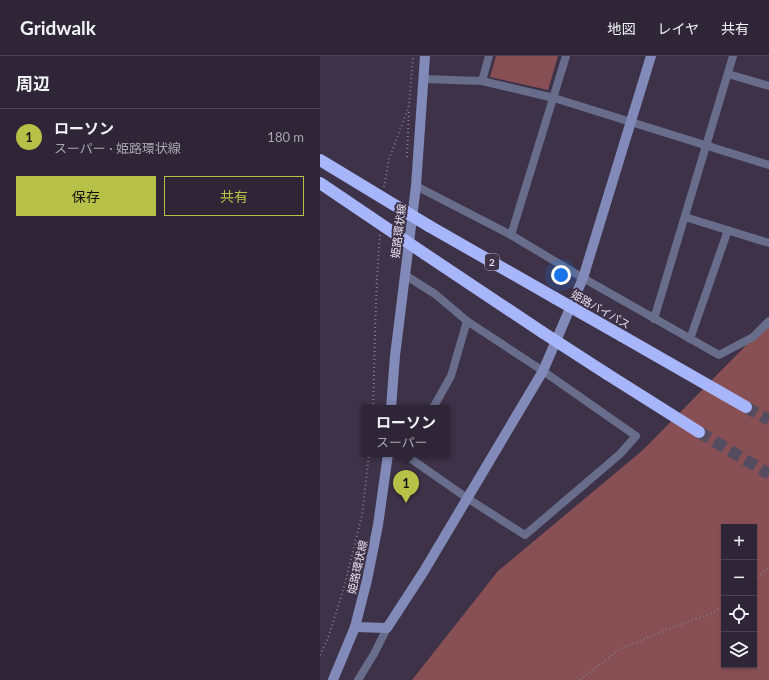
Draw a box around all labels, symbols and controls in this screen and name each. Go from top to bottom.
text: Gridwalk [20,16,96,39]
text: 地図 [607,20,635,37]
text: レイヤ [657,20,699,37]
text: 共有 [721,20,749,37]
text: 周辺 [16,73,50,94]
text: ローソン [54,119,114,137]
text: 1 [25,129,33,145]
text: 180 m [267,129,304,145]
text: スーパー · 姫路環状線 [54,140,181,156]
button: 保存 [16,176,156,216]
button: 共有 [164,176,304,216]
street label: 姫路環状線 [388,203,408,259]
road number: 2 [485,254,499,270]
your location [551,265,571,285]
street label: 姫路バイパス [569,287,633,331]
popup [362,405,450,457]
text: ローソン [376,413,436,431]
text: スーパー [376,434,428,450]
pin: 1 [393,470,419,503]
map controls [721,524,757,668]
button: + [721,524,757,560]
street label: 姫路環状線 [344,539,370,595]
button: − [721,560,757,596]
button: locate [721,596,757,632]
button: layers [721,632,757,668]

